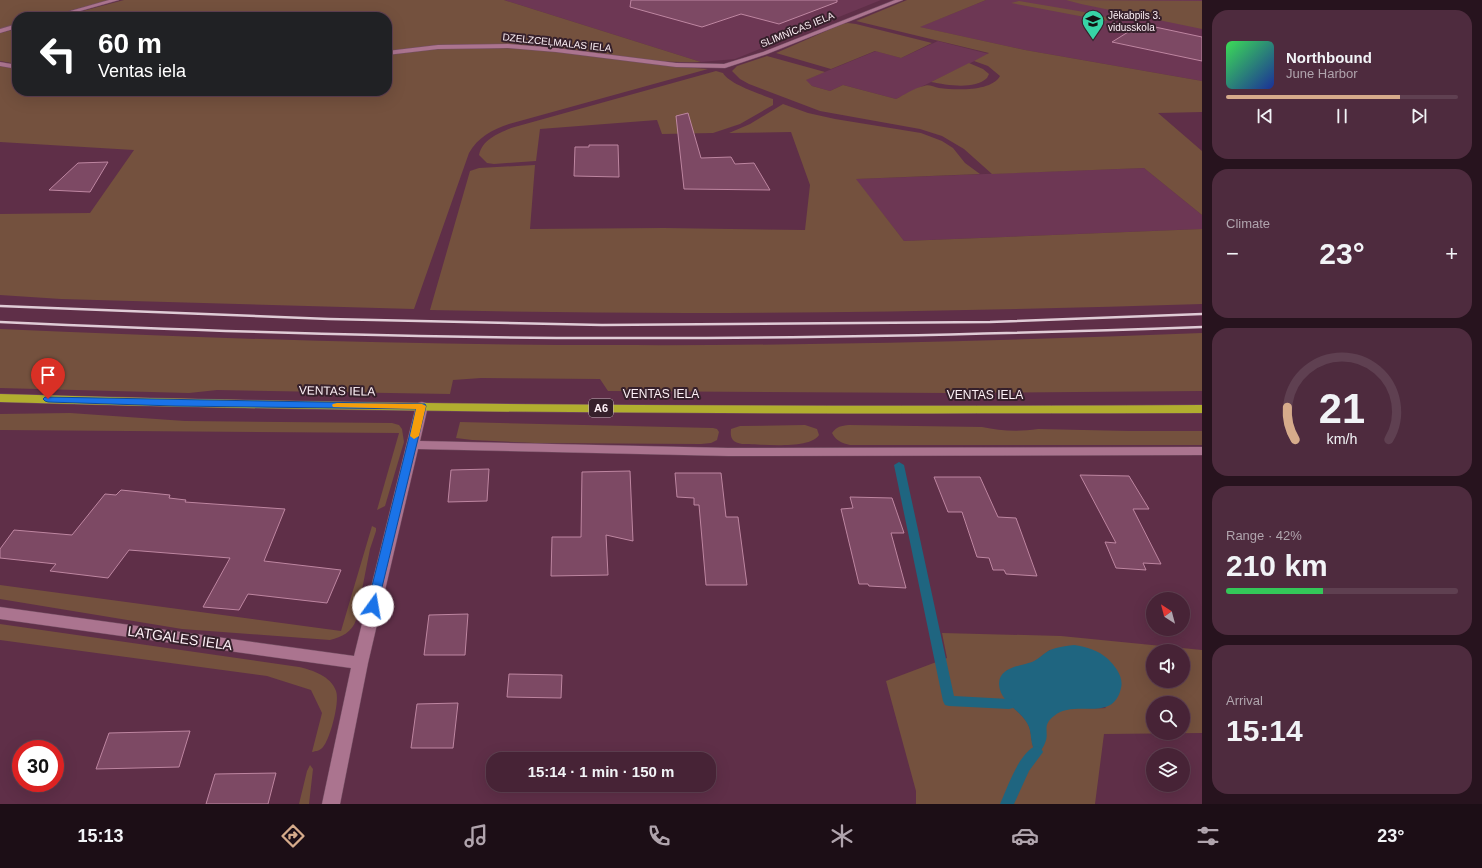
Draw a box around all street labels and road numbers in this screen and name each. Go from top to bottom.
street label: SLIMNĪCAS IELA [759,10,836,49]
street label: DZELZCEĻMALAS IELA [502,31,612,54]
street label: VENTAS IELA [299,383,375,399]
street label: VENTAS IELA [623,387,699,401]
street label: VENTAS IELA [947,388,1023,402]
road number: A6 [589,399,613,417]
street label: LATGALES IELA [127,623,234,653]

